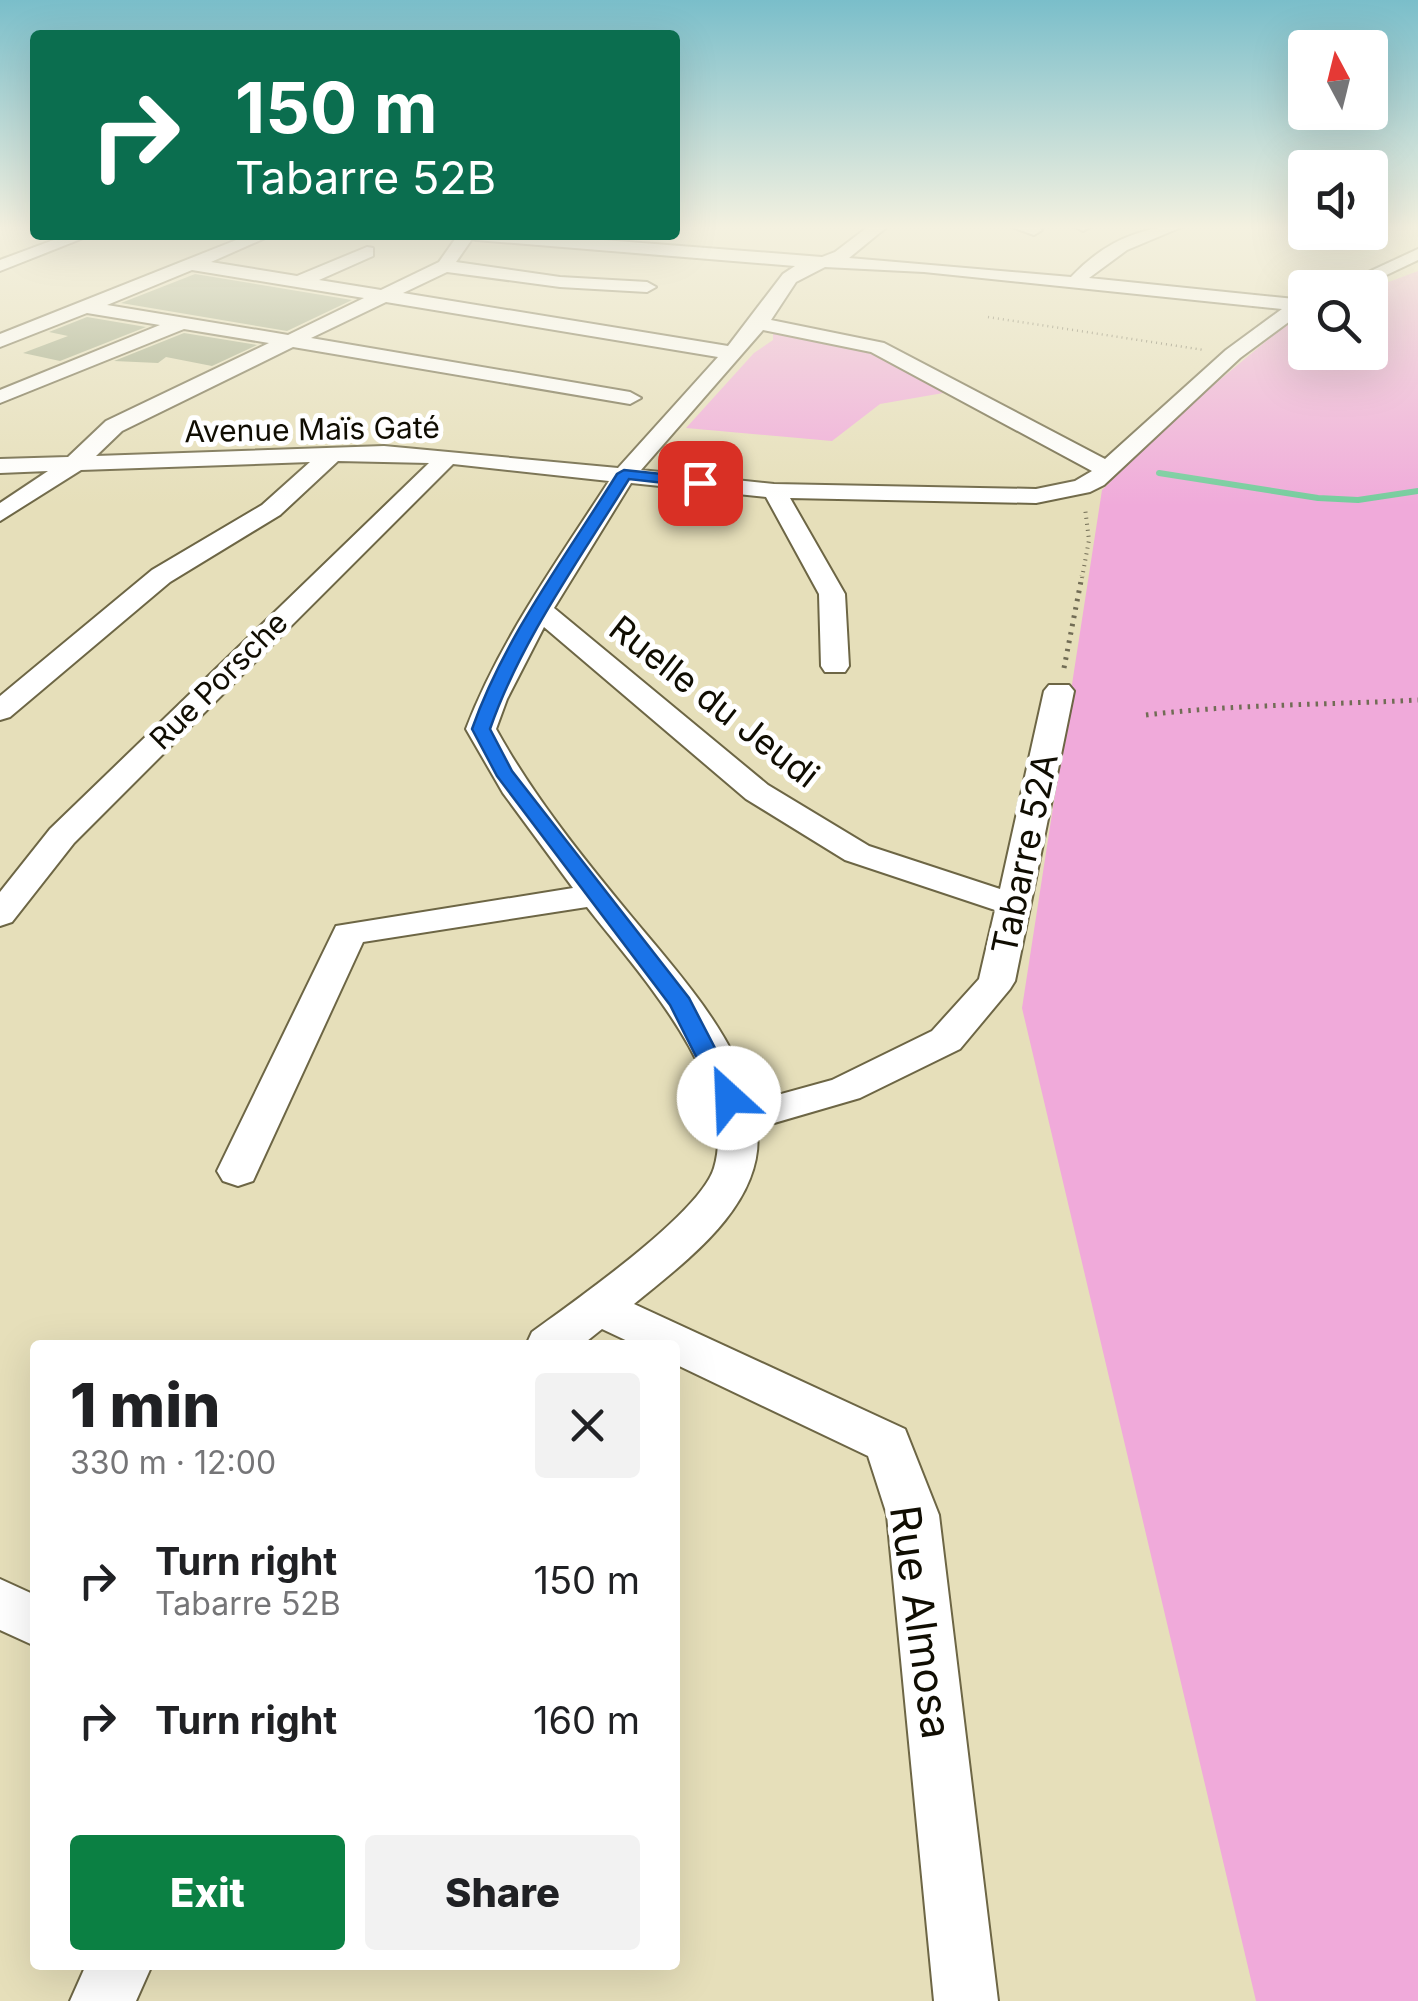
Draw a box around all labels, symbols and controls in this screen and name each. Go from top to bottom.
north arrow [1288,30,1388,130]
map controls [1288,30,1388,370]
text: 150 m [235,65,438,150]
icon: right [70,70,200,200]
text: Tabarre 52B [235,150,496,205]
button: sound [1288,150,1388,250]
button: search [1288,270,1388,370]
street label: Avenue Maïs Gaté [184,409,440,449]
pin [658,441,743,526]
icon: arrive [673,456,728,511]
street label: Rue Porsche [142,604,294,756]
street label: Ruelle du Jeudi [602,607,828,796]
street label: Tabarre 52A [982,749,1066,958]
position arrow [677,1046,781,1150]
text: 1 min [70,1369,220,1441]
button: close [535,1373,640,1478]
text: 330 m · 12:00 [70,1443,276,1482]
street label: Rue Almosa [880,1502,963,1742]
text: Turn right [155,1538,337,1584]
icon: right [70,1553,125,1608]
text: 150 m [533,1557,640,1603]
text: Tabarre 52B [155,1584,341,1623]
icon: right [70,1693,125,1748]
text: Turn right [155,1697,337,1743]
text: 160 m [533,1697,640,1743]
button: Exit [70,1835,345,1950]
button: Share [365,1835,640,1950]

